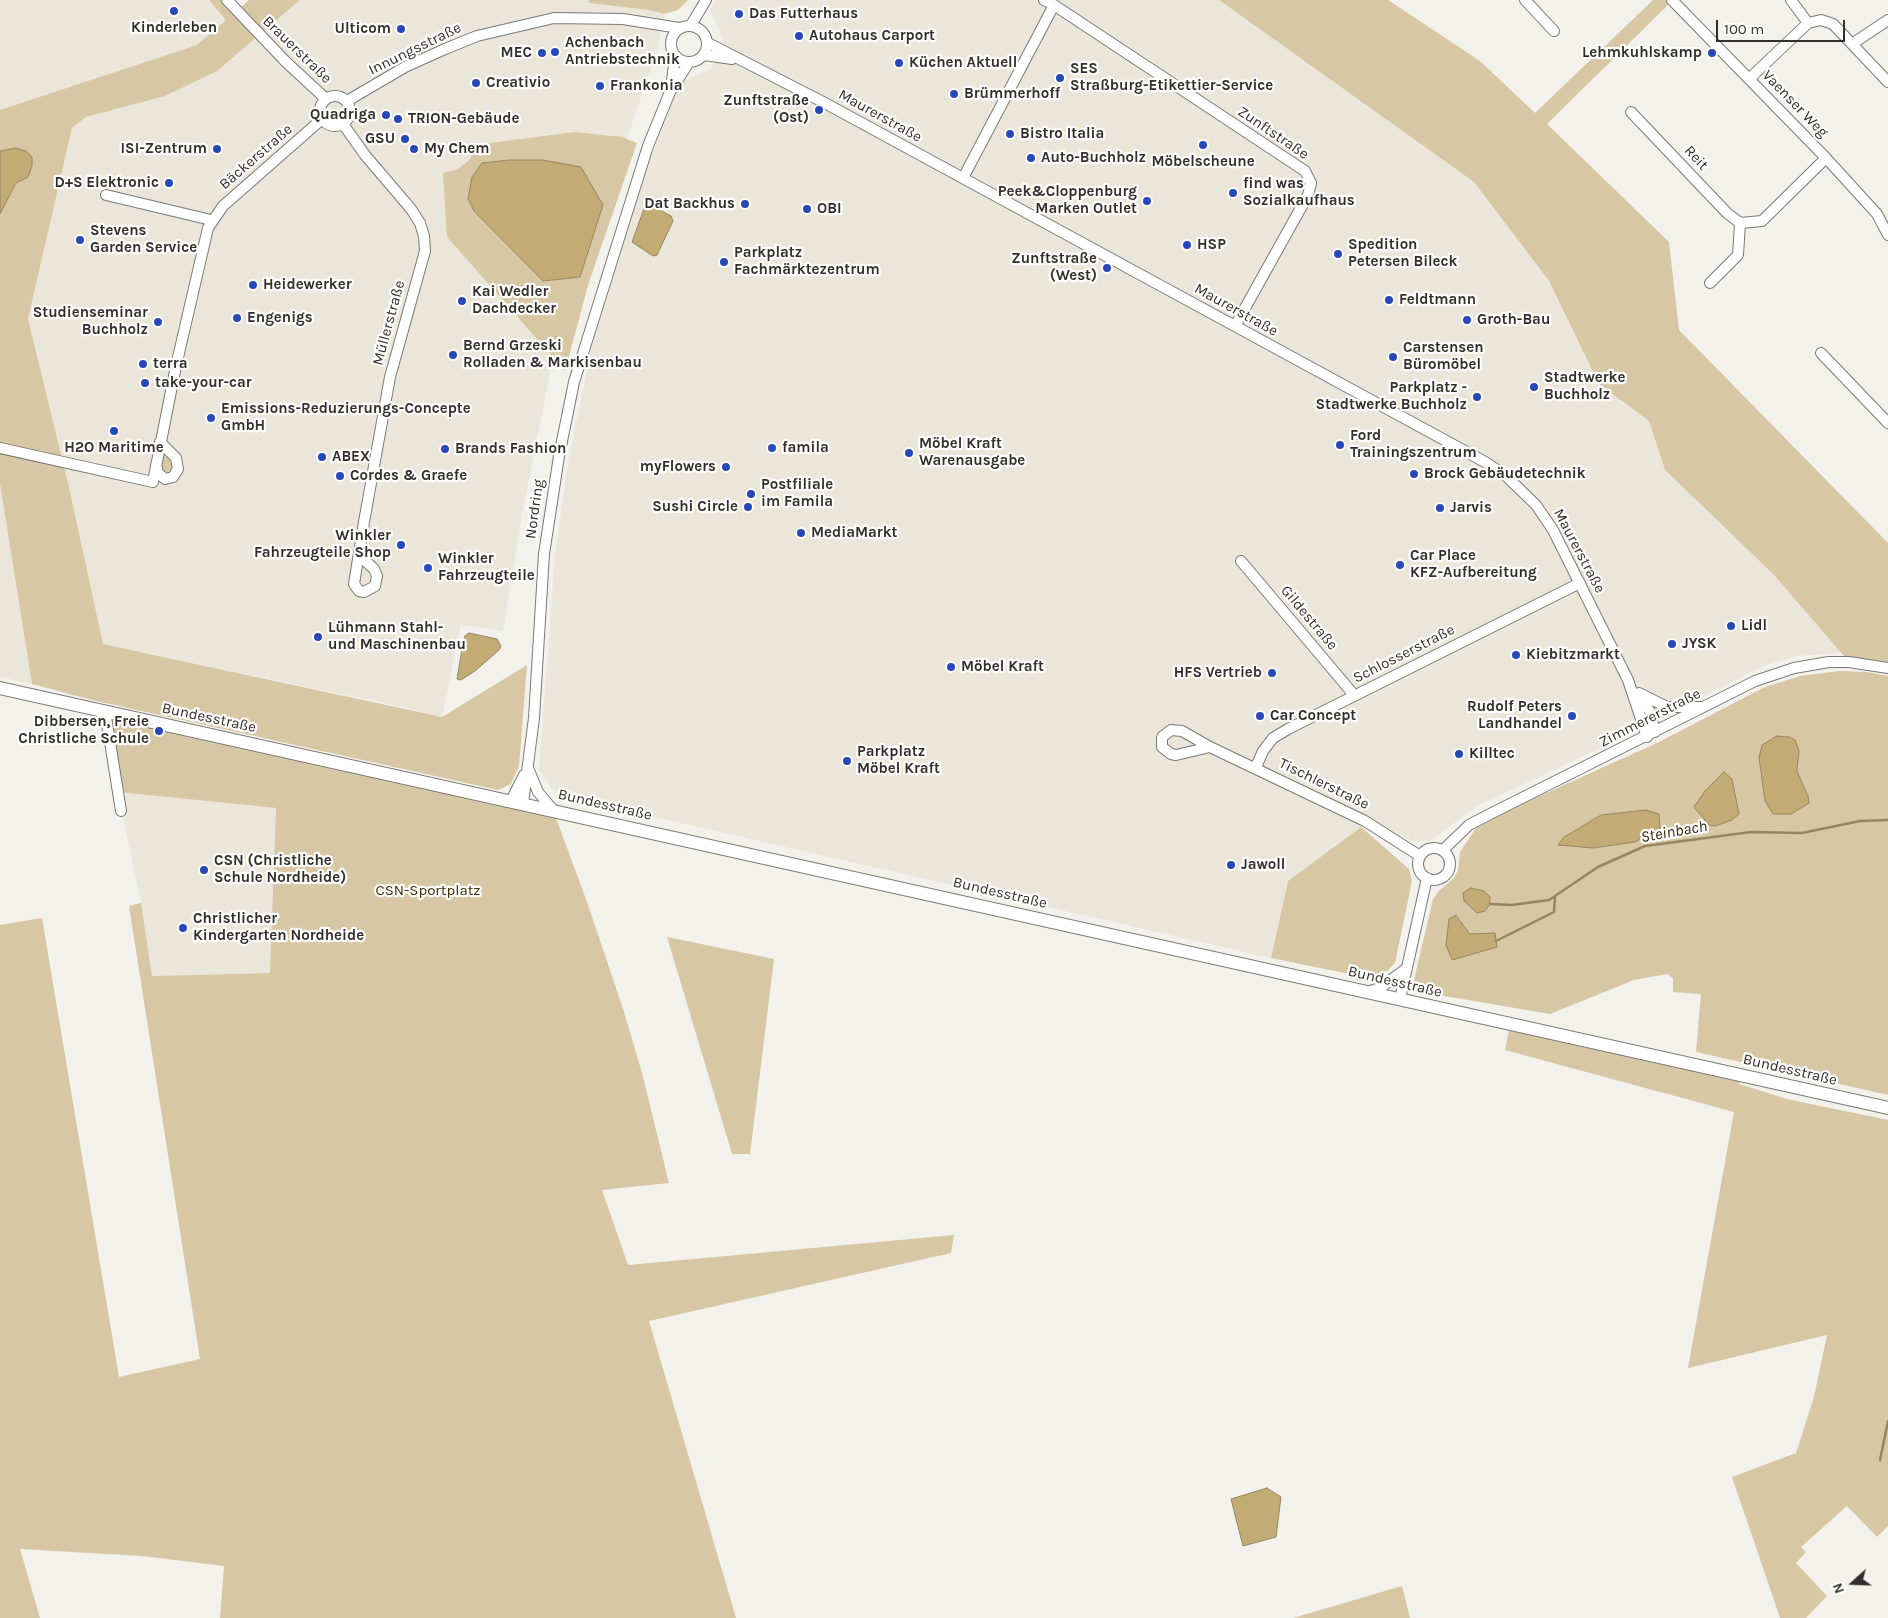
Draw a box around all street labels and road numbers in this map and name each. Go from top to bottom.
street label: Brauerstraße [259,13,335,87]
street label: Innungsstraße [366,19,464,79]
street label: Vaenser Weg [1758,67,1832,141]
street label: Maurerstraße [835,86,925,146]
street label: Zunftstraße [1234,103,1312,163]
street label: Bäckerstraße [216,120,296,194]
street label: Reit [1680,142,1712,174]
street label: Müllerstraße [369,278,409,368]
street label: Maurerstraße [1191,280,1281,340]
street label: Nordring [522,478,548,540]
street label: Maurerstraße [1549,506,1609,596]
street label: Gildestraße [1277,582,1341,654]
street label: Schlosserstraße [1350,621,1458,687]
street label: Zimmererstraße [1596,685,1704,751]
street label: Bundesstraße [160,699,258,737]
street label: Tischlerstraße [1276,754,1372,814]
street label: Bundesstraße [556,785,654,825]
street label: Bundesstraße [951,873,1049,913]
street label: Bundesstraße [1346,962,1444,1002]
street label: Bundesstraße [1741,1050,1839,1090]

